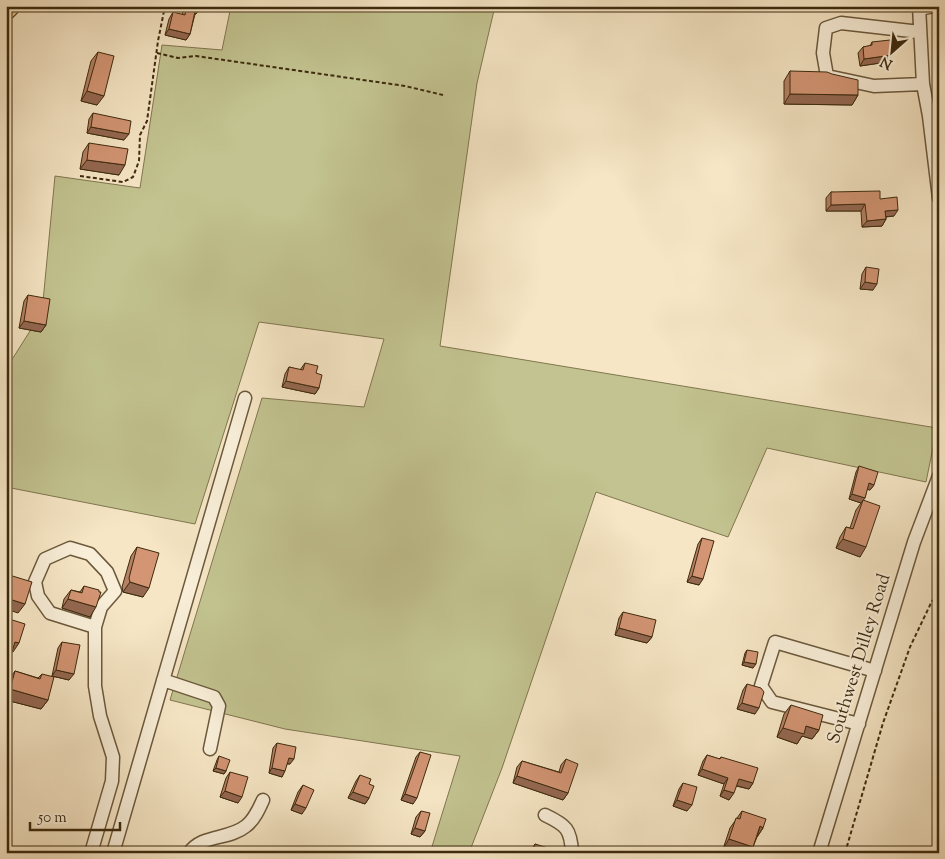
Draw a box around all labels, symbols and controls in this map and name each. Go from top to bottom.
north arrow [868,28,918,78]
text: N [877,50,897,73]
street label: Southwest Dilley Road [822,571,898,747]
scale bar [30,799,120,831]
text: 50 m [37,808,67,829]

